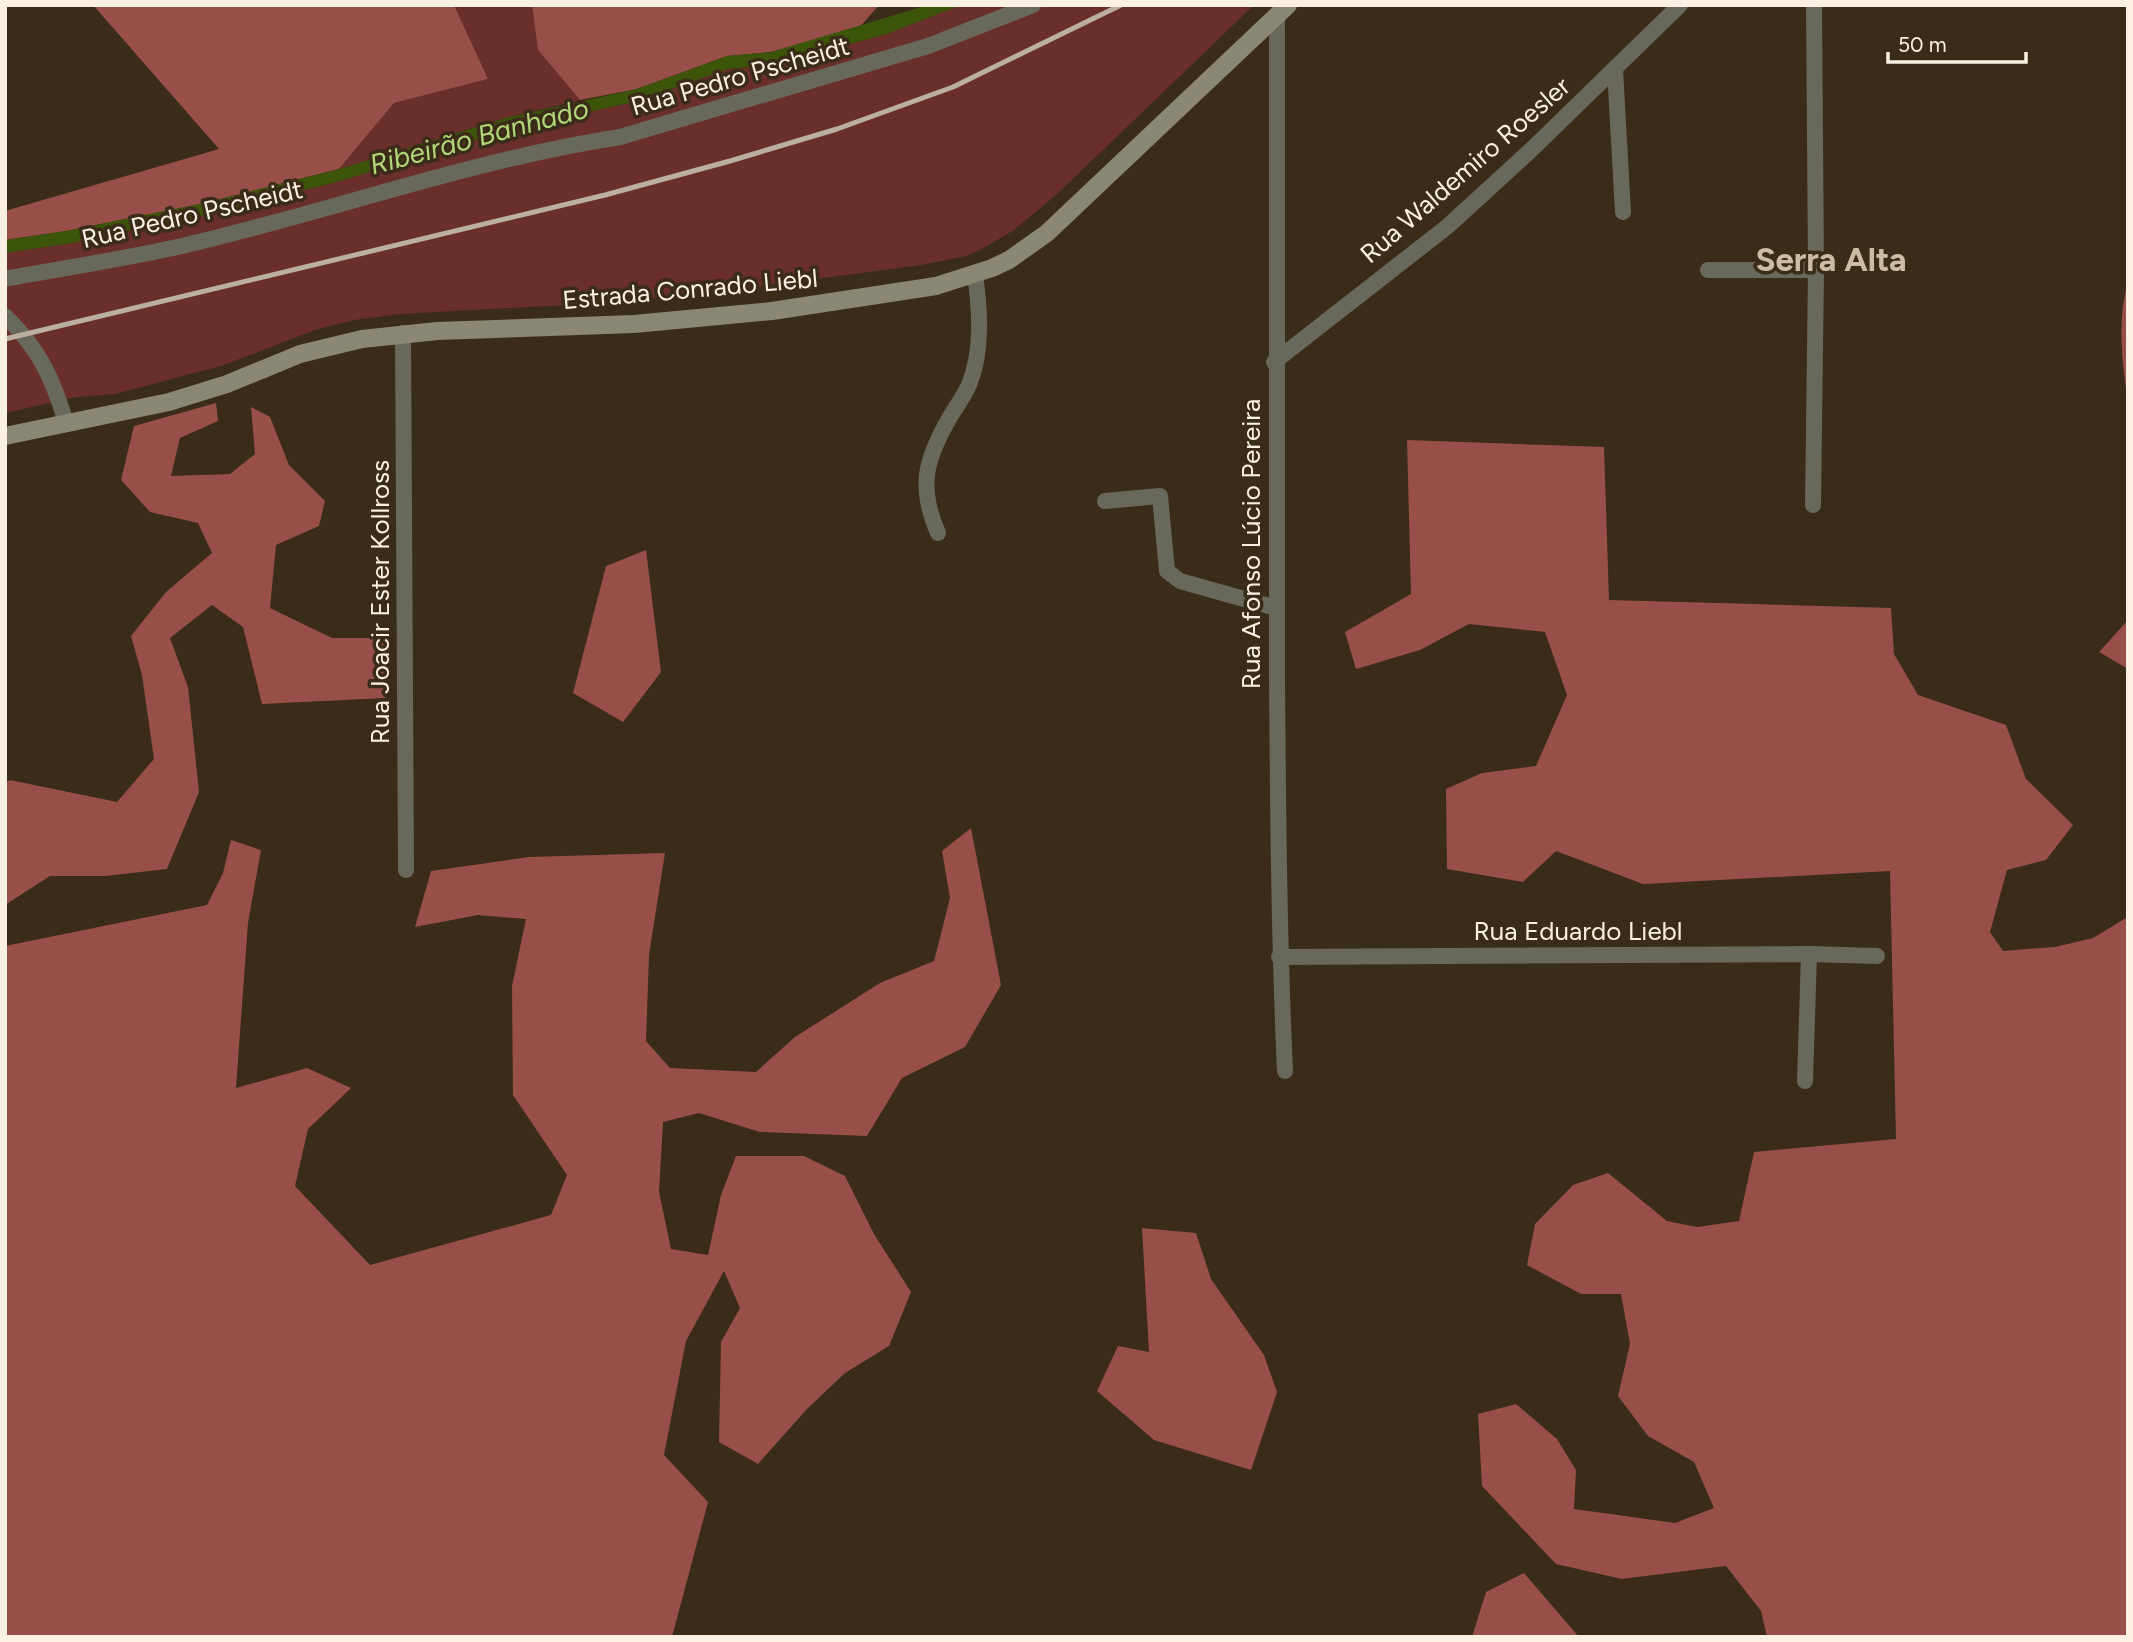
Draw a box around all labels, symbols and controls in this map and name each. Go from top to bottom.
scale bar [1888,21,2026,65]
street label: Rua Pedro Pscheidt [627,29,853,123]
text: 50 m [1898,32,1947,57]
street label: Rua Waldemiro Roesler [1354,70,1577,270]
water label: Ribeirão Banhado [366,90,592,182]
street label: Rua Pedro Pscheidt [78,173,306,255]
district label: Serra Alta [1755,240,1907,279]
street label: Estrada Conrado Liebl [561,262,819,316]
street label: Rua Afonso Lúcio Pereira [1235,399,1267,689]
street label: Rua Joacir Ester Kollross [364,460,396,744]
street label: Rua Eduardo Liebl [1473,915,1683,947]

